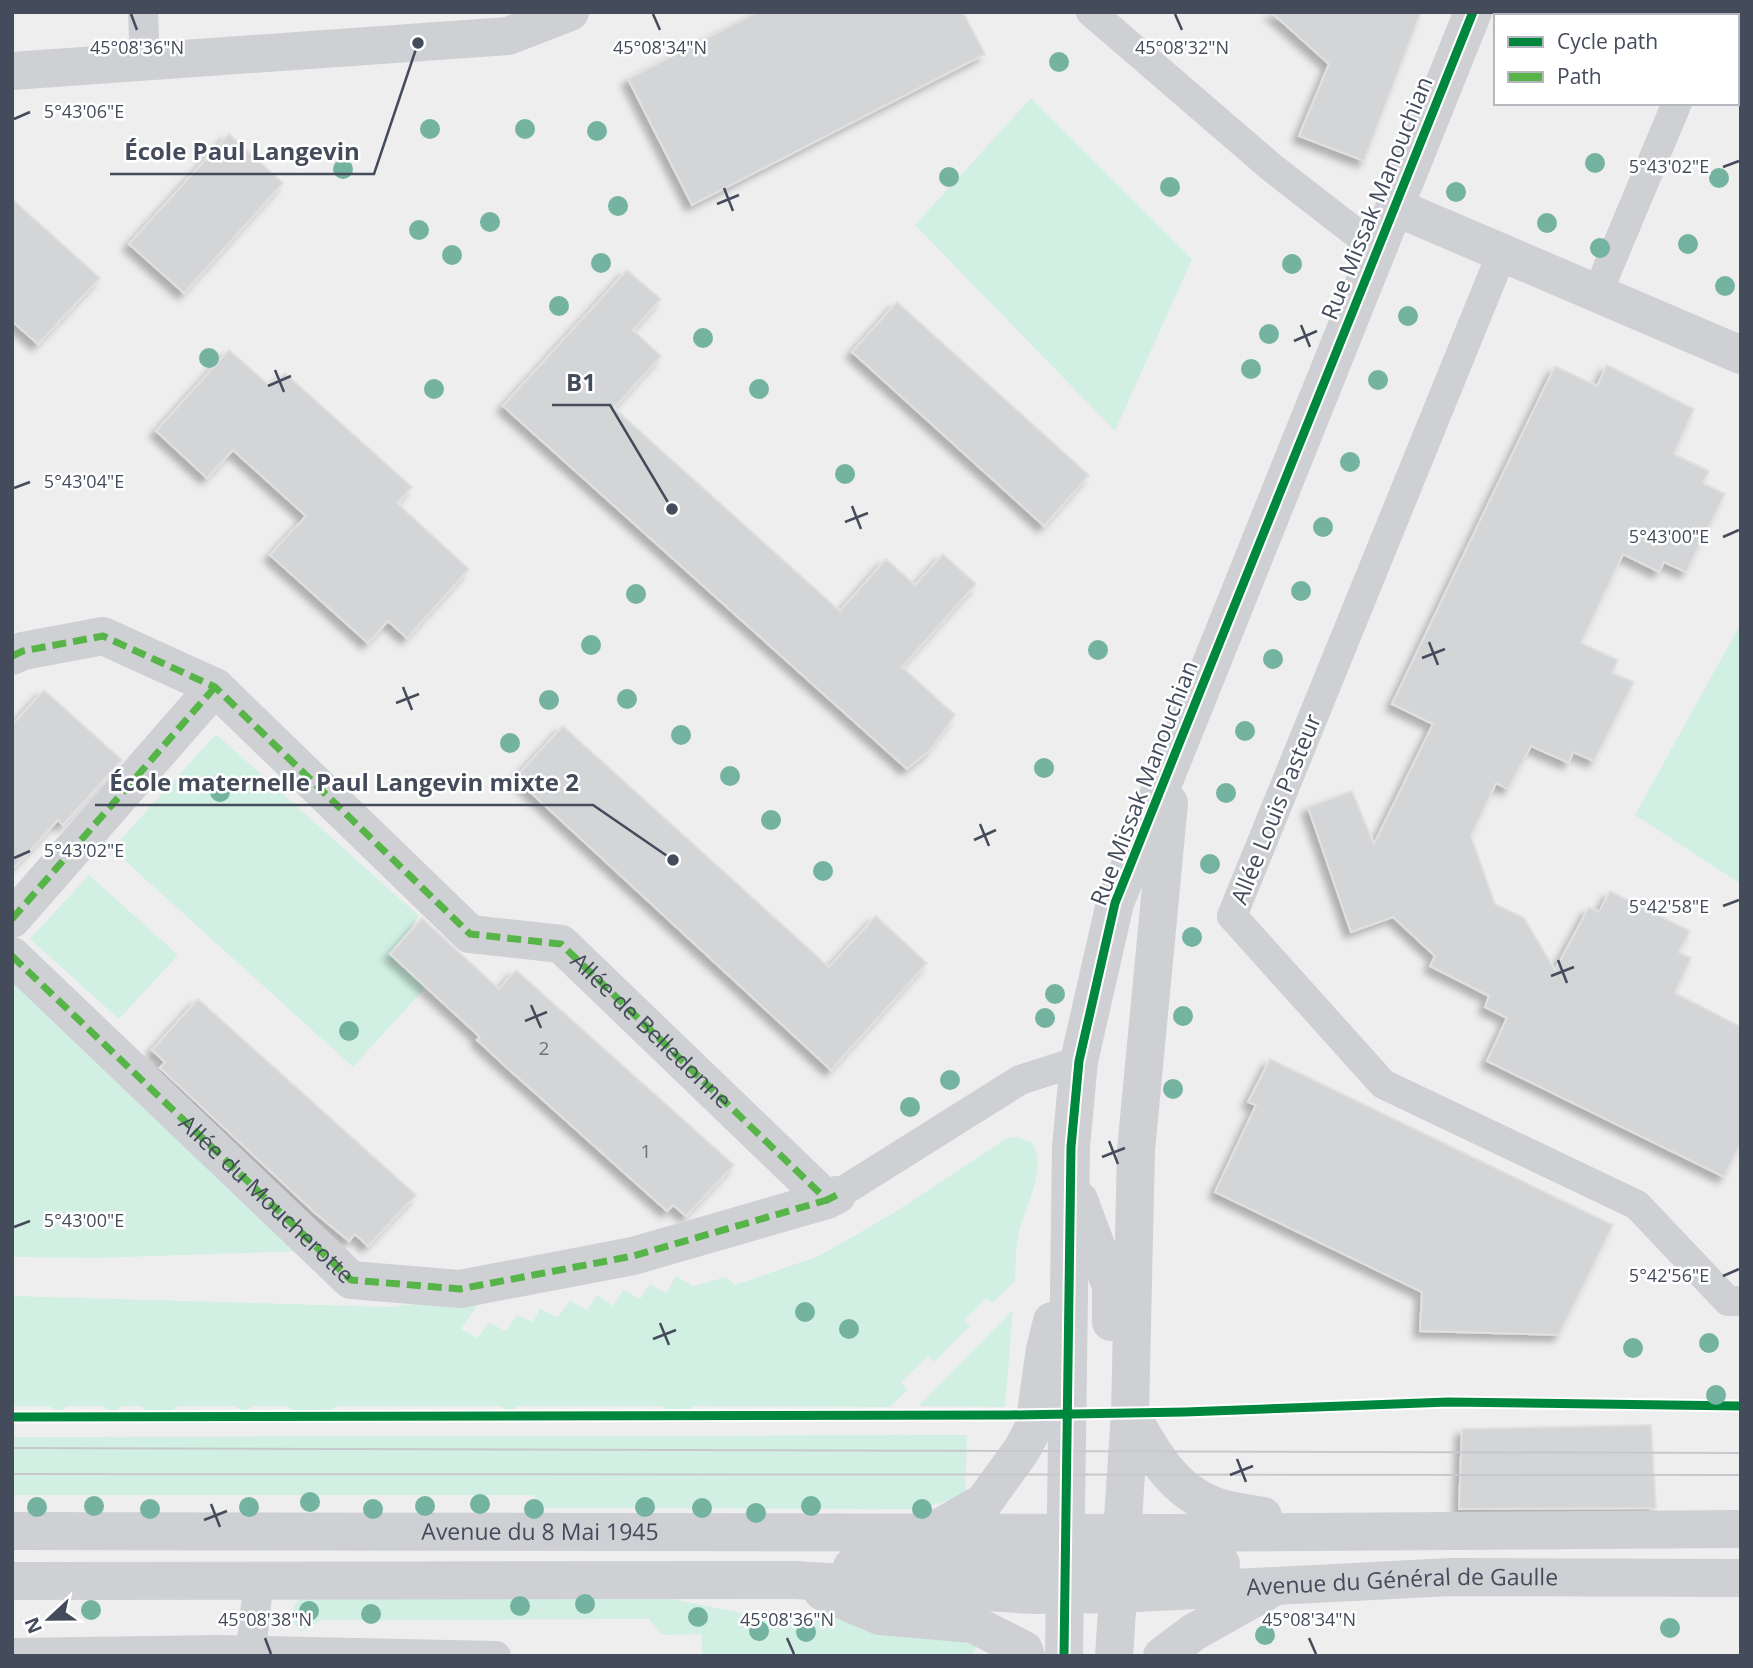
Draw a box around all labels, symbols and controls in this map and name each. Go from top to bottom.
legend [1494,14,1739,105]
text: Cycle path [1557,27,1658,55]
text: 45°08'36"N [90,35,184,59]
text: 45°08'34"N [613,35,707,59]
text: 45°08'32"N [1135,35,1229,59]
text: Path [1557,62,1602,90]
street label: Rue Missak Manouchian [1313,71,1440,324]
text: 5°43'06"E [44,99,124,123]
callout: École Paul Langevin [110,129,374,174]
text: École Paul Langevin [124,134,360,167]
text: 5°43'02"E [1629,154,1709,178]
callout: B1 [552,360,610,405]
text: B1 [566,365,596,398]
text: 5°43'04"E [44,469,124,493]
text: 5°43'00"E [1629,524,1709,548]
street label: Rue Missak Manouchian [1082,656,1205,910]
street label: Allée Louis Pasteur [1222,708,1328,909]
callout: École maternelle Paul Langevin mixte 2 [95,760,593,805]
text: École maternelle Paul Langevin mixte 2 [109,765,579,798]
text: 5°43'02"E [44,838,124,862]
text: 5°42'58"E [1629,894,1709,918]
street label: Allée de Belledonne [564,945,739,1115]
house number: 2 [539,1035,549,1061]
street label: Allée du Moucherotte [172,1107,362,1290]
house number: 1 [641,1138,651,1164]
text: 5°43'00"E [44,1208,124,1232]
text: 5°42'56"E [1629,1263,1709,1287]
street label: Avenue du 8 Mai 1945 [421,1515,659,1547]
street label: Avenue du Général de Gaulle [1245,1560,1558,1602]
north arrow [14,1584,84,1654]
text: 45°08'38"N [218,1607,312,1631]
text: 45°08'36"N [740,1607,834,1631]
text: 45°08'34"N [1262,1607,1356,1631]
text: N [18,1613,48,1637]

